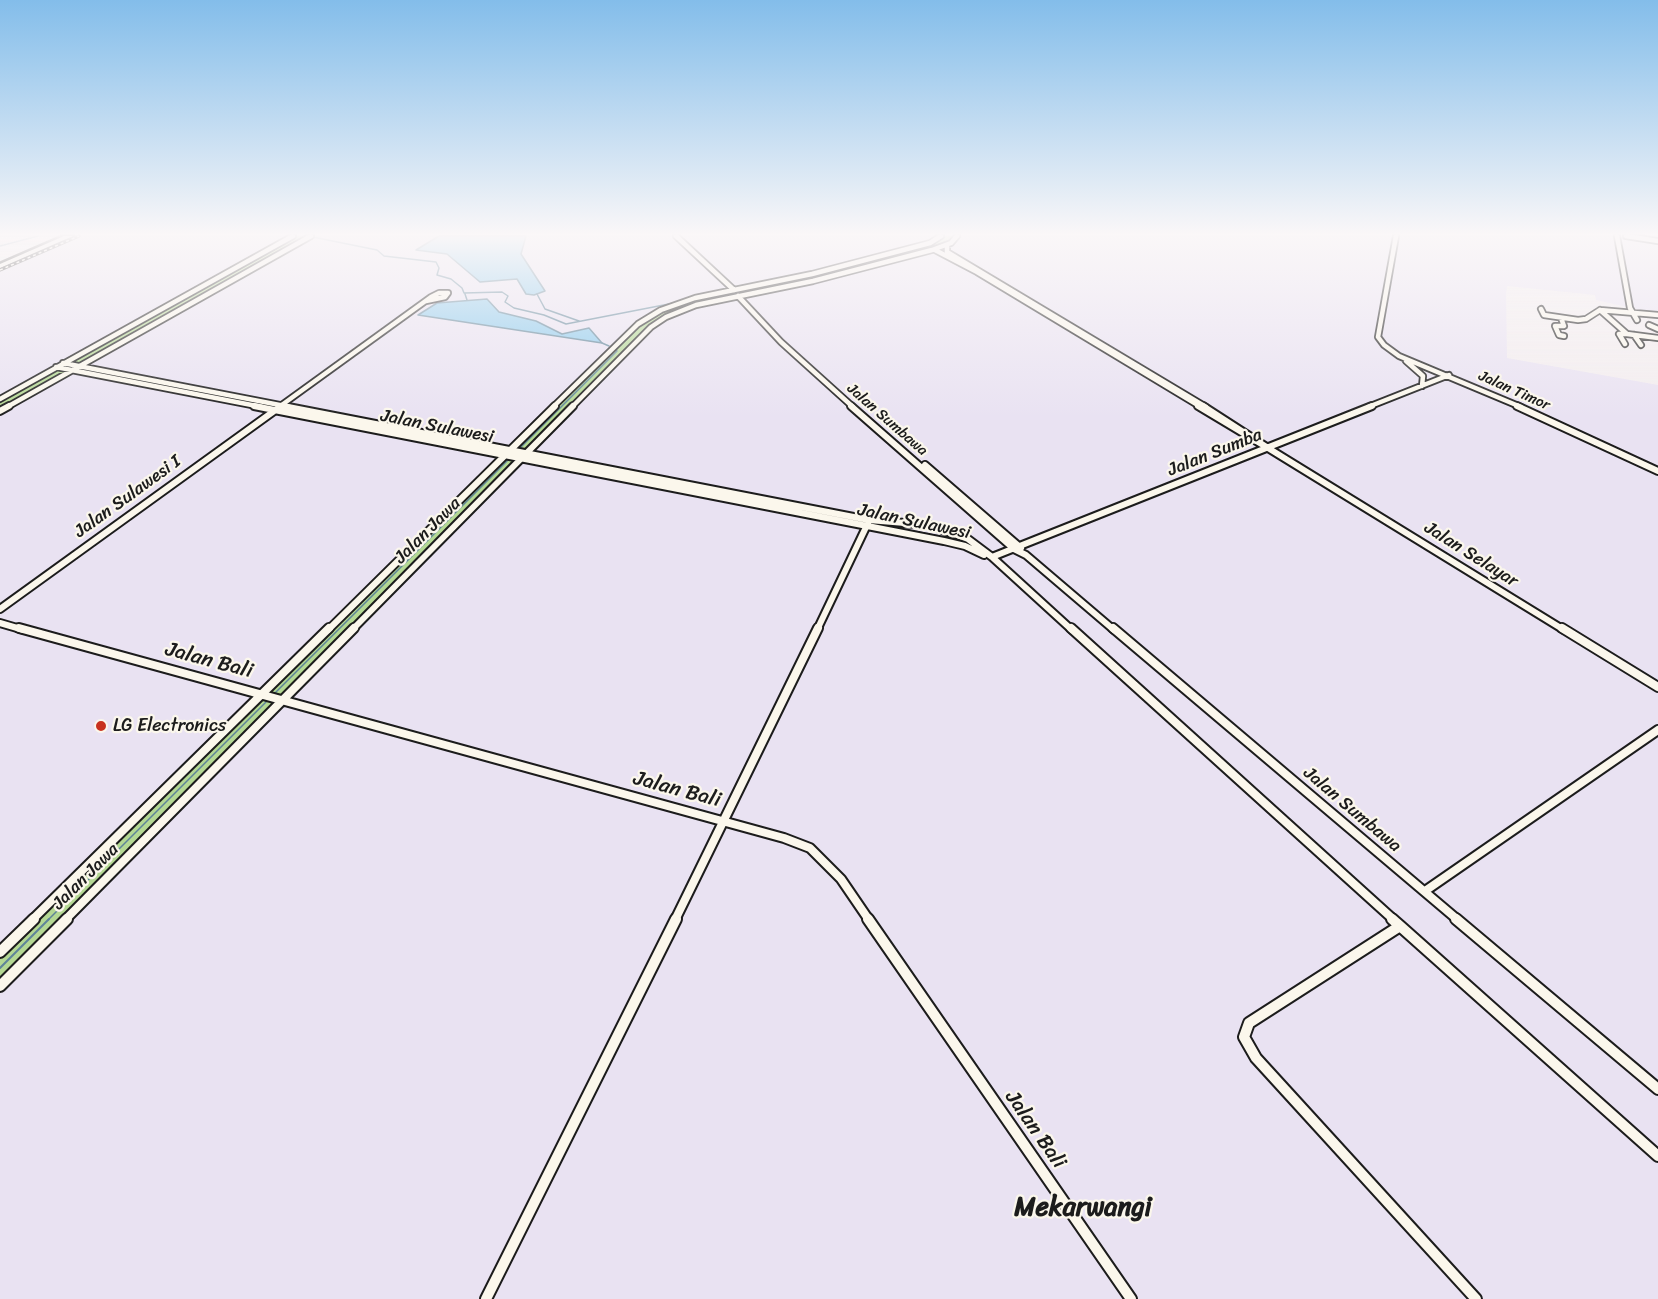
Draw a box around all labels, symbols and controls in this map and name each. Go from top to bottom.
street label: Jalan Timor [1476,367,1552,415]
street label: Jalan Sumbawa [843,380,931,460]
street label: Jalan Sulawesi [379,405,495,449]
street label: Jalan Sumba [1165,424,1265,482]
street label: Jalan Sulawesi I [71,451,185,543]
street label: Jalan Jawa [390,493,466,569]
street label: Jalan Sulawesi [856,500,972,544]
street label: Jalan Selayar [1420,518,1522,592]
street label: Jalan Bali [163,637,255,685]
place label: LG Electronics [113,715,226,737]
marker: LG Electronics [94,719,108,733]
street label: Jalan Sumbawa [1299,763,1405,857]
street label: Jalan Bali [631,766,723,814]
street label: Jalan Jawa [48,839,124,915]
street label: Jalan Bali [999,1086,1071,1174]
district label: Mekarwangi [1014,1192,1152,1224]

